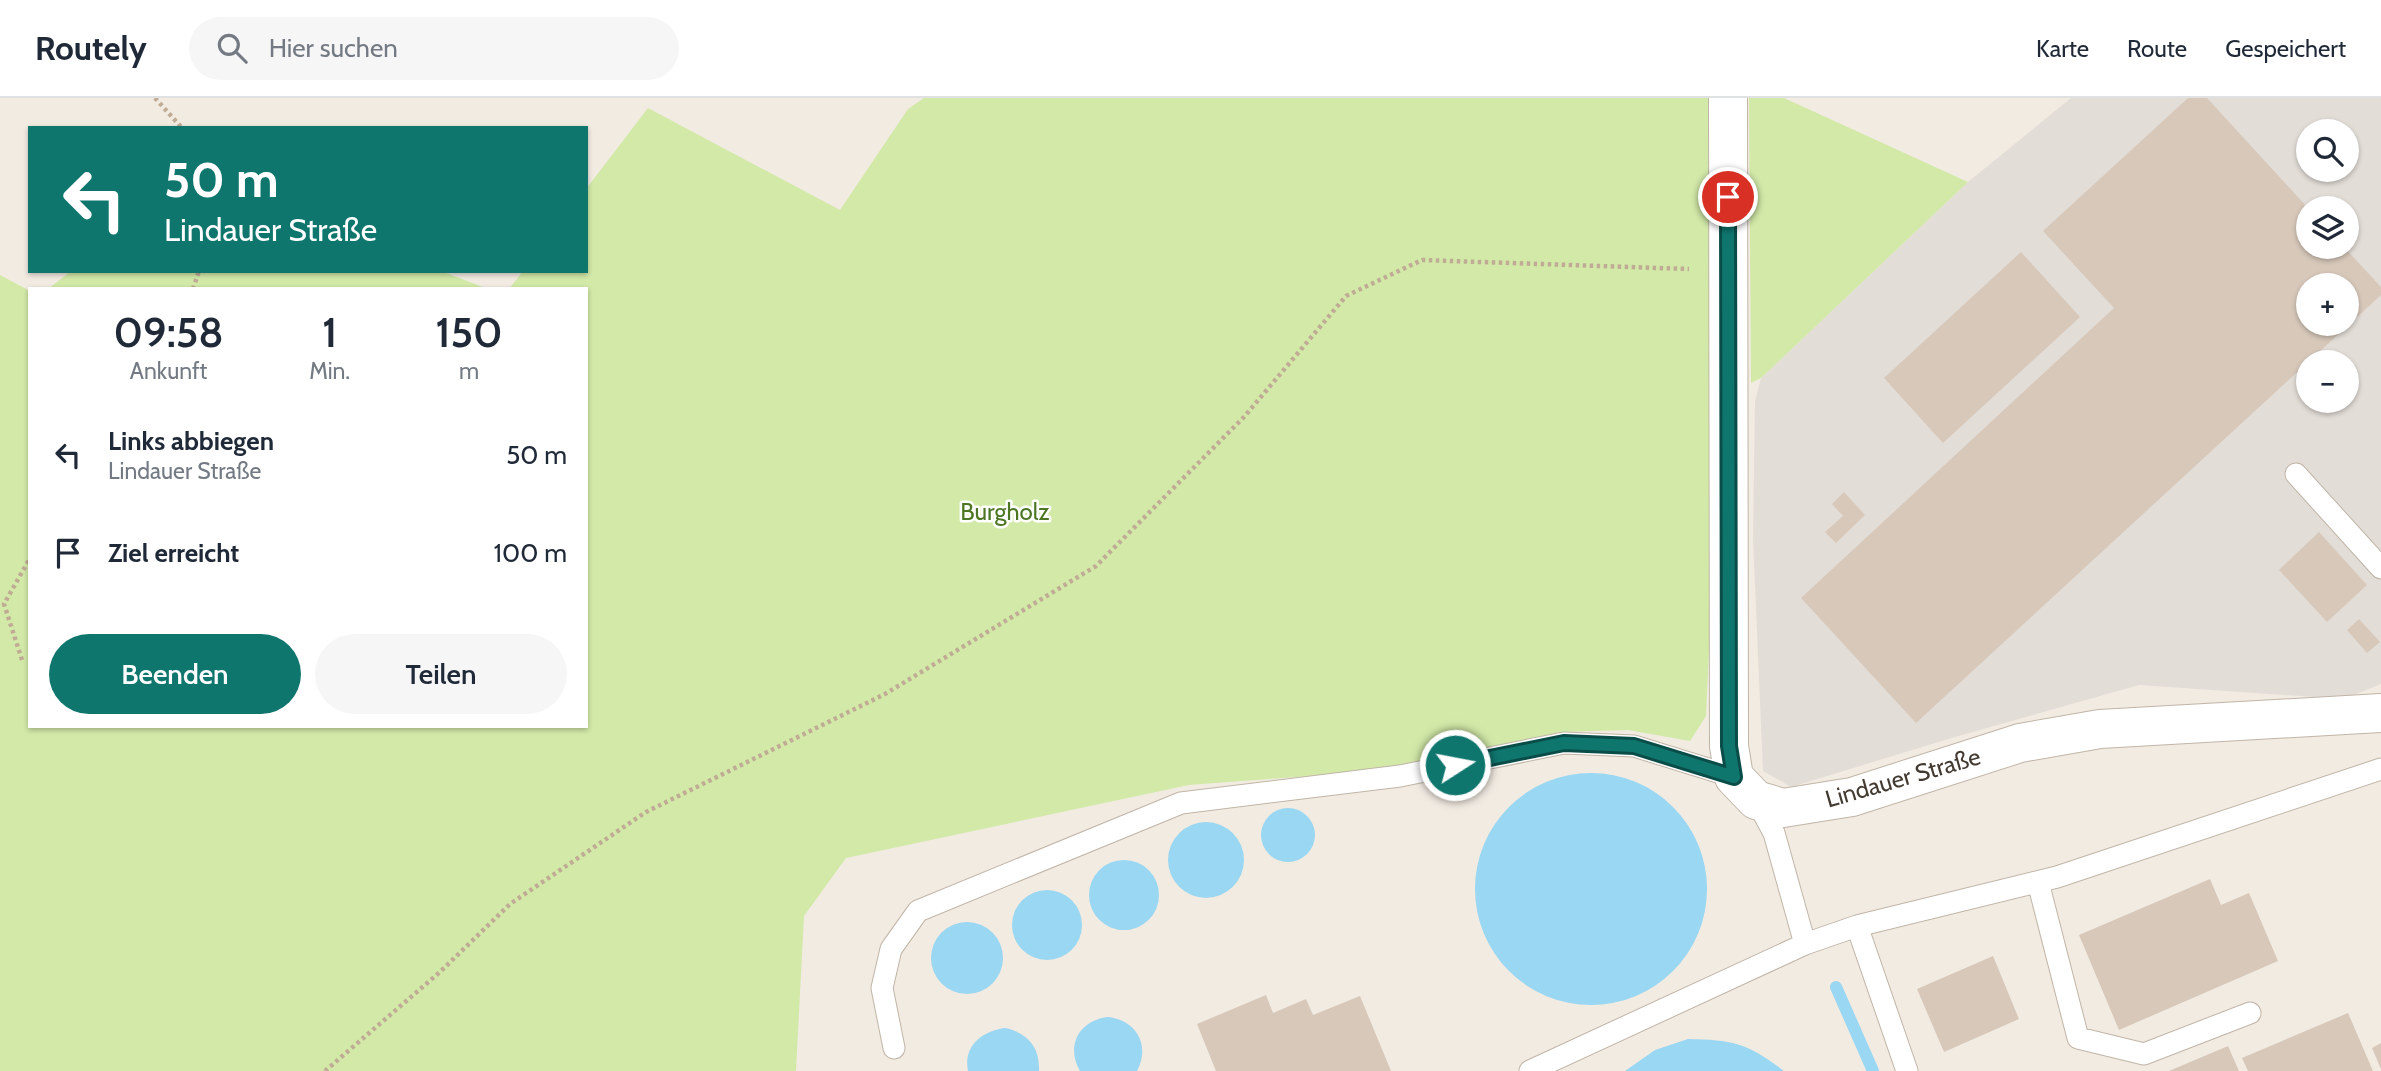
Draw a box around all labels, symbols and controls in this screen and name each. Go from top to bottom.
search box [189,17,679,80]
text: Routely [35,28,147,68]
icon: search [213,29,251,67]
text: Hier suchen [269,32,398,64]
text: Karte [2036,34,2089,63]
text: Route [2127,34,2187,63]
text: Gespeichert [2225,34,2346,63]
map controls [2296,119,2359,413]
button: search [2296,119,2359,182]
text: 50 m [164,150,279,209]
icon: left [49,154,140,245]
pin [1698,167,1758,227]
icon: arrive [1709,178,1747,216]
button: layers [2296,196,2359,259]
text: Lindauer Straße [164,210,377,249]
button: + [2296,273,2359,336]
text: 09:58 [113,306,224,358]
text: 1 [322,306,337,358]
text: 150 [436,306,503,358]
button: − [2296,350,2359,413]
text: Ankunft [130,357,207,385]
text: Min. [309,357,350,385]
text: m [459,357,479,385]
text: Links abbiegen [108,425,274,457]
icon: left [49,436,87,474]
text: 50 m [506,439,567,471]
text: Lindauer Straße [108,457,261,485]
park label: Burgholz [960,497,1050,526]
icon: arrive [49,534,87,572]
text: Ziel erreicht [108,537,239,569]
text: 100 m [494,537,567,569]
button: Beenden [49,634,301,714]
button: Teilen [315,634,567,714]
position arrow [1418,728,1492,802]
street label: Lindauer Straße [1822,742,1984,813]

